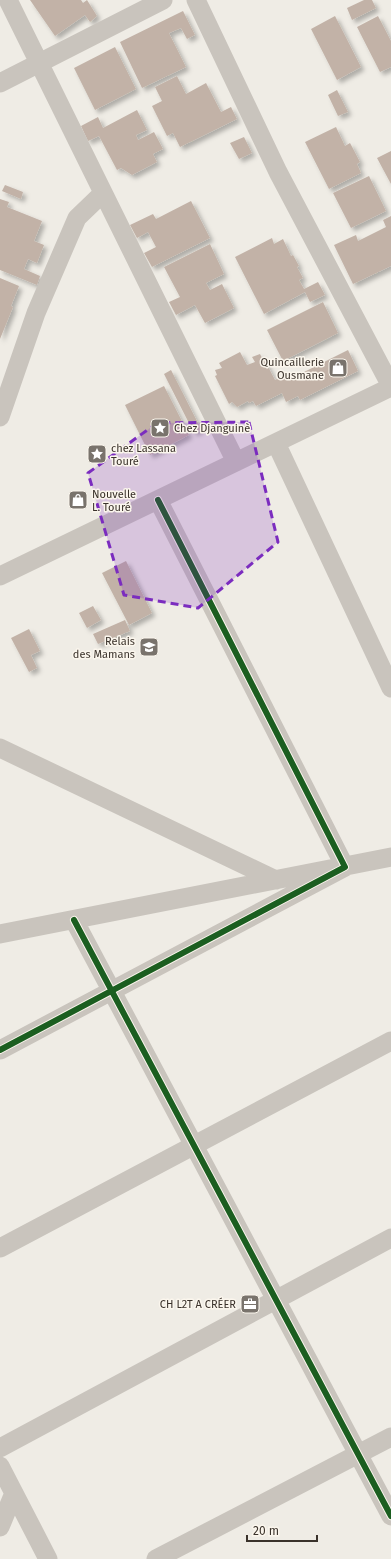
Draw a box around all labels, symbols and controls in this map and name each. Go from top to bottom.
place label: Quincaillerie Ousmane [260,356,324,382]
shop icon: Quincaillerie Ousmane [327,357,349,379]
place icon: Chez Djanguinè [149,417,171,439]
place label: Chez Djanguinè [174,422,250,435]
place label: chez Lassana Touré [111,442,176,468]
place icon: chez Lassana Touré [86,443,108,465]
place label: Nouvelle L. Touré [92,488,136,514]
shop icon: Nouvelle L. Touré [67,489,89,511]
place label: Relais des Mamans [73,635,135,661]
school or university icon: Relais des Mamans [138,636,160,658]
office icon: CH L2T A CRÉER [239,1293,261,1315]
place label: CH L2T A CRÉER [160,1297,236,1311]
scale bar [247,1517,317,1543]
text: 20 m [253,1524,279,1538]

